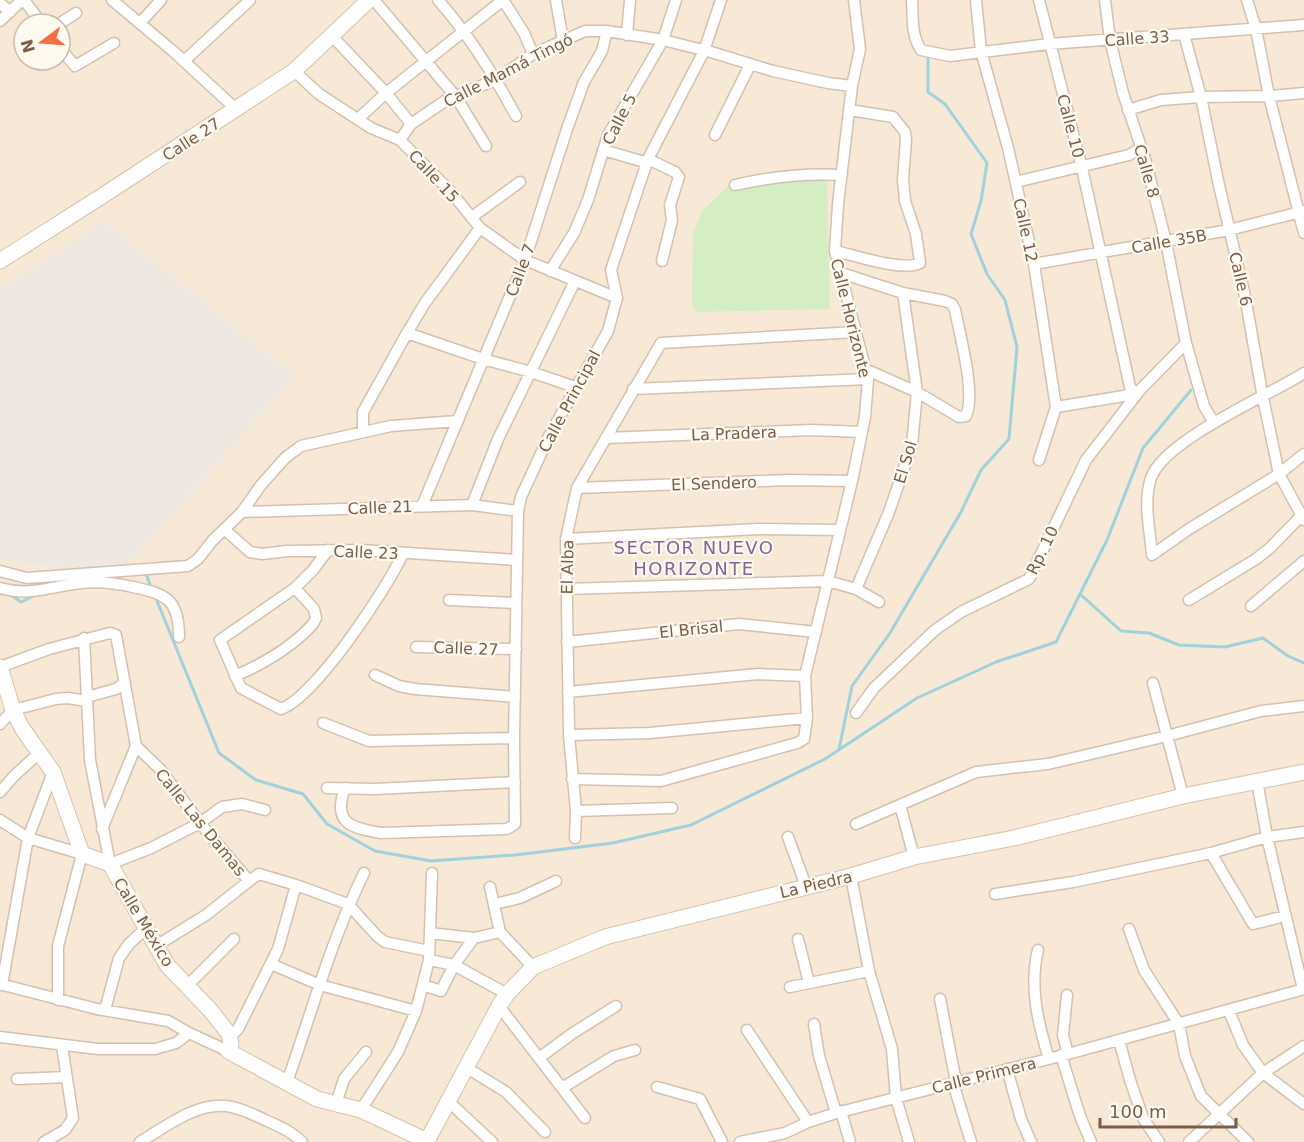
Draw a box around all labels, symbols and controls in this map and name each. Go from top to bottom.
north arrow [12,12,72,72]
street label: Calle 33 [1104,27,1170,50]
street label: Calle Mamá Tingó [440,30,576,111]
text: N [17,37,39,55]
street label: Calle 5 [598,90,640,148]
street label: Calle 10 [1053,92,1088,160]
street label: Calle 27 [159,114,224,165]
street label: Calle 8 [1130,142,1163,200]
street label: Calle 15 [404,146,463,207]
street label: Calle 12 [1009,196,1042,264]
street label: Calle 35B [1130,226,1208,257]
street label: Calle 7 [502,241,539,299]
street label: Calle 6 [1225,250,1256,308]
street label: Calle Horizonte [827,257,875,380]
street label: Calle Principal [535,347,604,456]
street label: La Pradera [691,423,777,444]
street label: El Sol [890,438,921,486]
street label: El Sendero [671,473,757,494]
street label: Calle 21 [347,497,413,518]
street label: Rp. 10 [1023,523,1062,578]
district label: SECTOR NUEVO HORIZONTE [614,537,774,579]
street label: El Alba [558,539,577,595]
street label: Calle 23 [333,542,399,563]
street label: El Brisal [658,617,724,642]
street label: Calle 27 [433,638,499,659]
street label: Calle Las Damas [151,765,250,880]
street label: La Piedra [778,867,854,902]
street label: Calle México [110,874,178,970]
street label: Calle Primera [930,1053,1038,1098]
scale bar [1100,1091,1236,1129]
text: 100 m [1109,1101,1167,1122]

